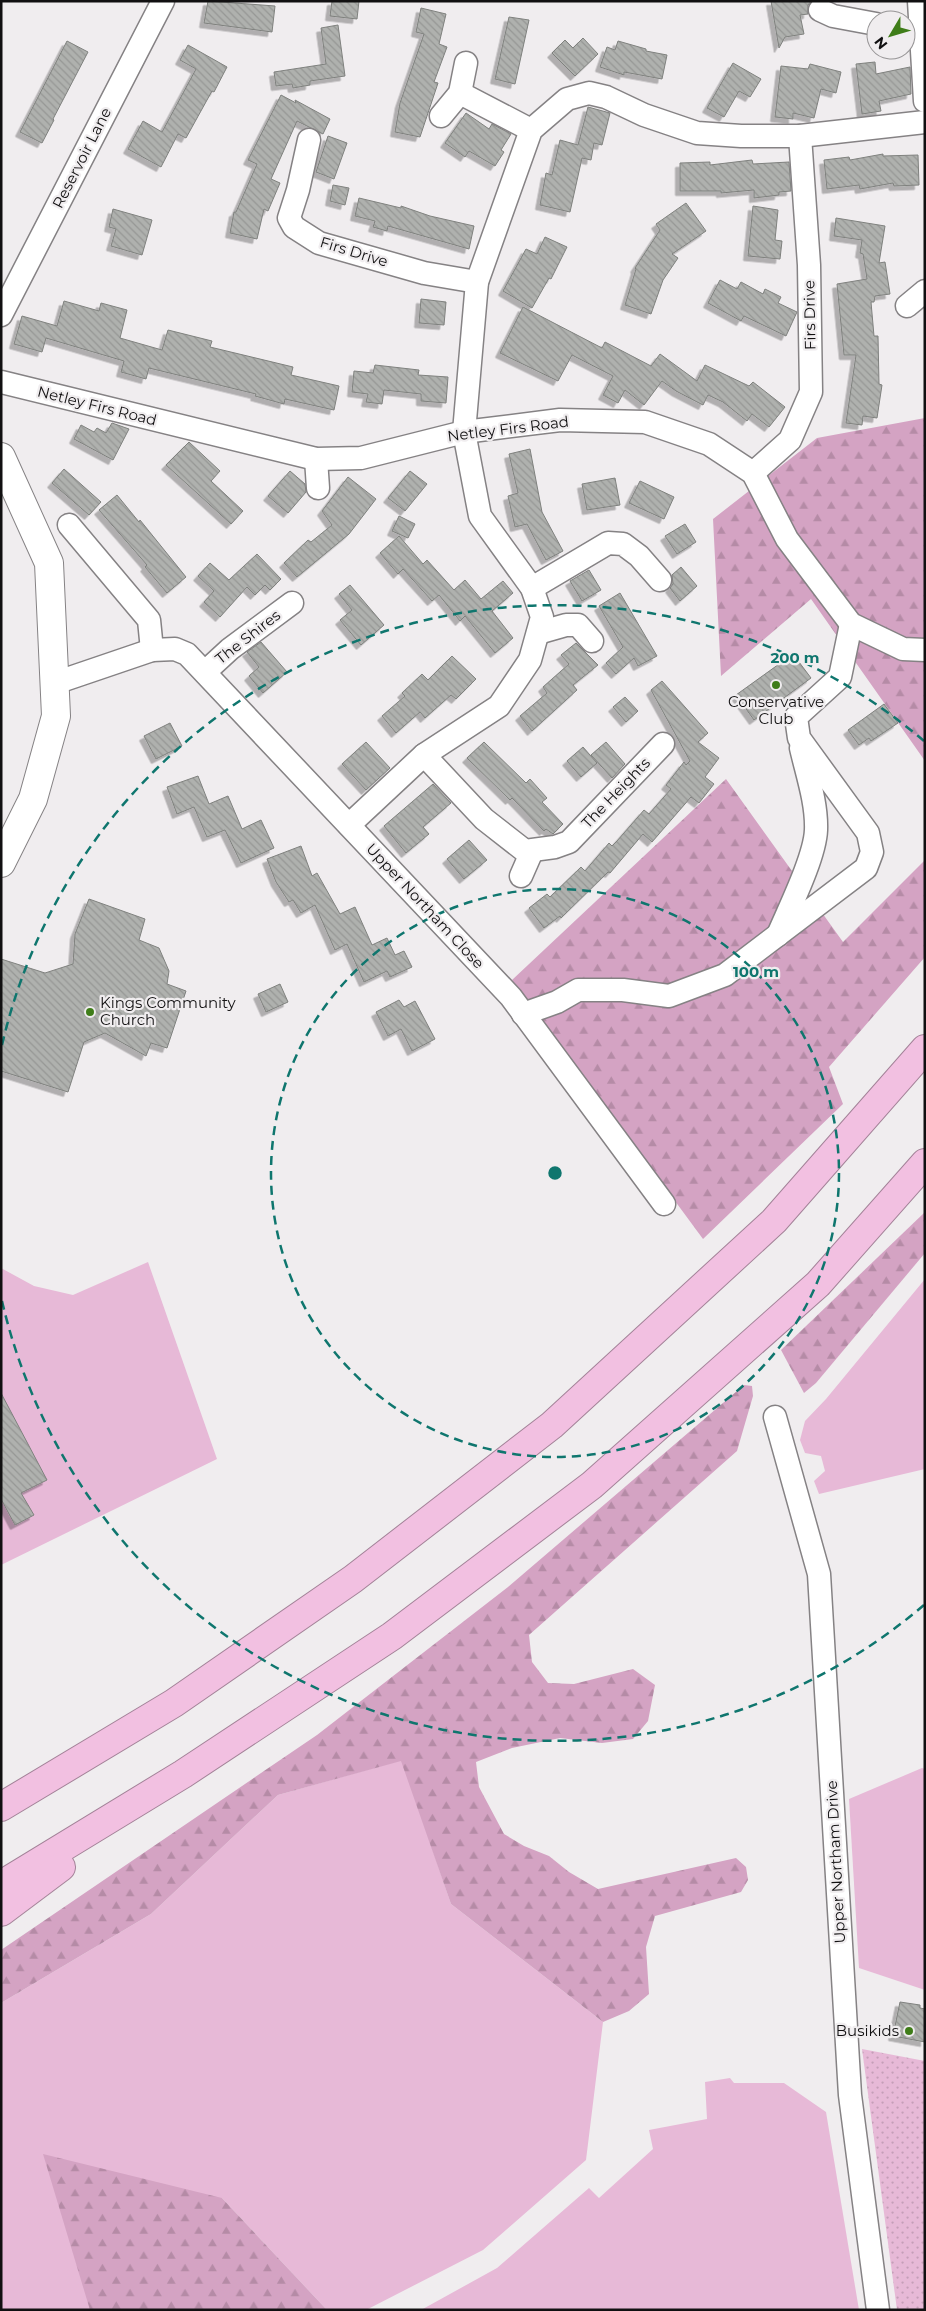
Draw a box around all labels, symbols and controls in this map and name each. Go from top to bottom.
north arrow [866,10,916,60]
text: N [870,33,891,53]
street label: Reservoir Lane [48,104,115,211]
street label: Firs Drive [318,232,390,271]
street label: Firs Drive [799,280,820,350]
street label: Netley Firs Road [35,381,159,430]
street label: Netley Firs Road [446,412,570,445]
street label: The Shires [211,605,284,668]
text: 200 m [770,648,820,667]
marker: Conservative Club [770,679,782,691]
place label: Conservative Club [728,692,824,728]
street label: The Heights [577,753,654,832]
street label: Upper Northam Close [362,839,488,972]
text: 100 m [733,962,779,981]
place label: Kings Community Church [100,993,237,1029]
marker: Kings Community Church [84,1006,96,1018]
centre of rings [546,1164,564,1182]
street label: Upper Northam Drive [822,1780,849,1944]
place label: Busikids [836,2021,899,2040]
marker: Busikids [903,2025,915,2037]

